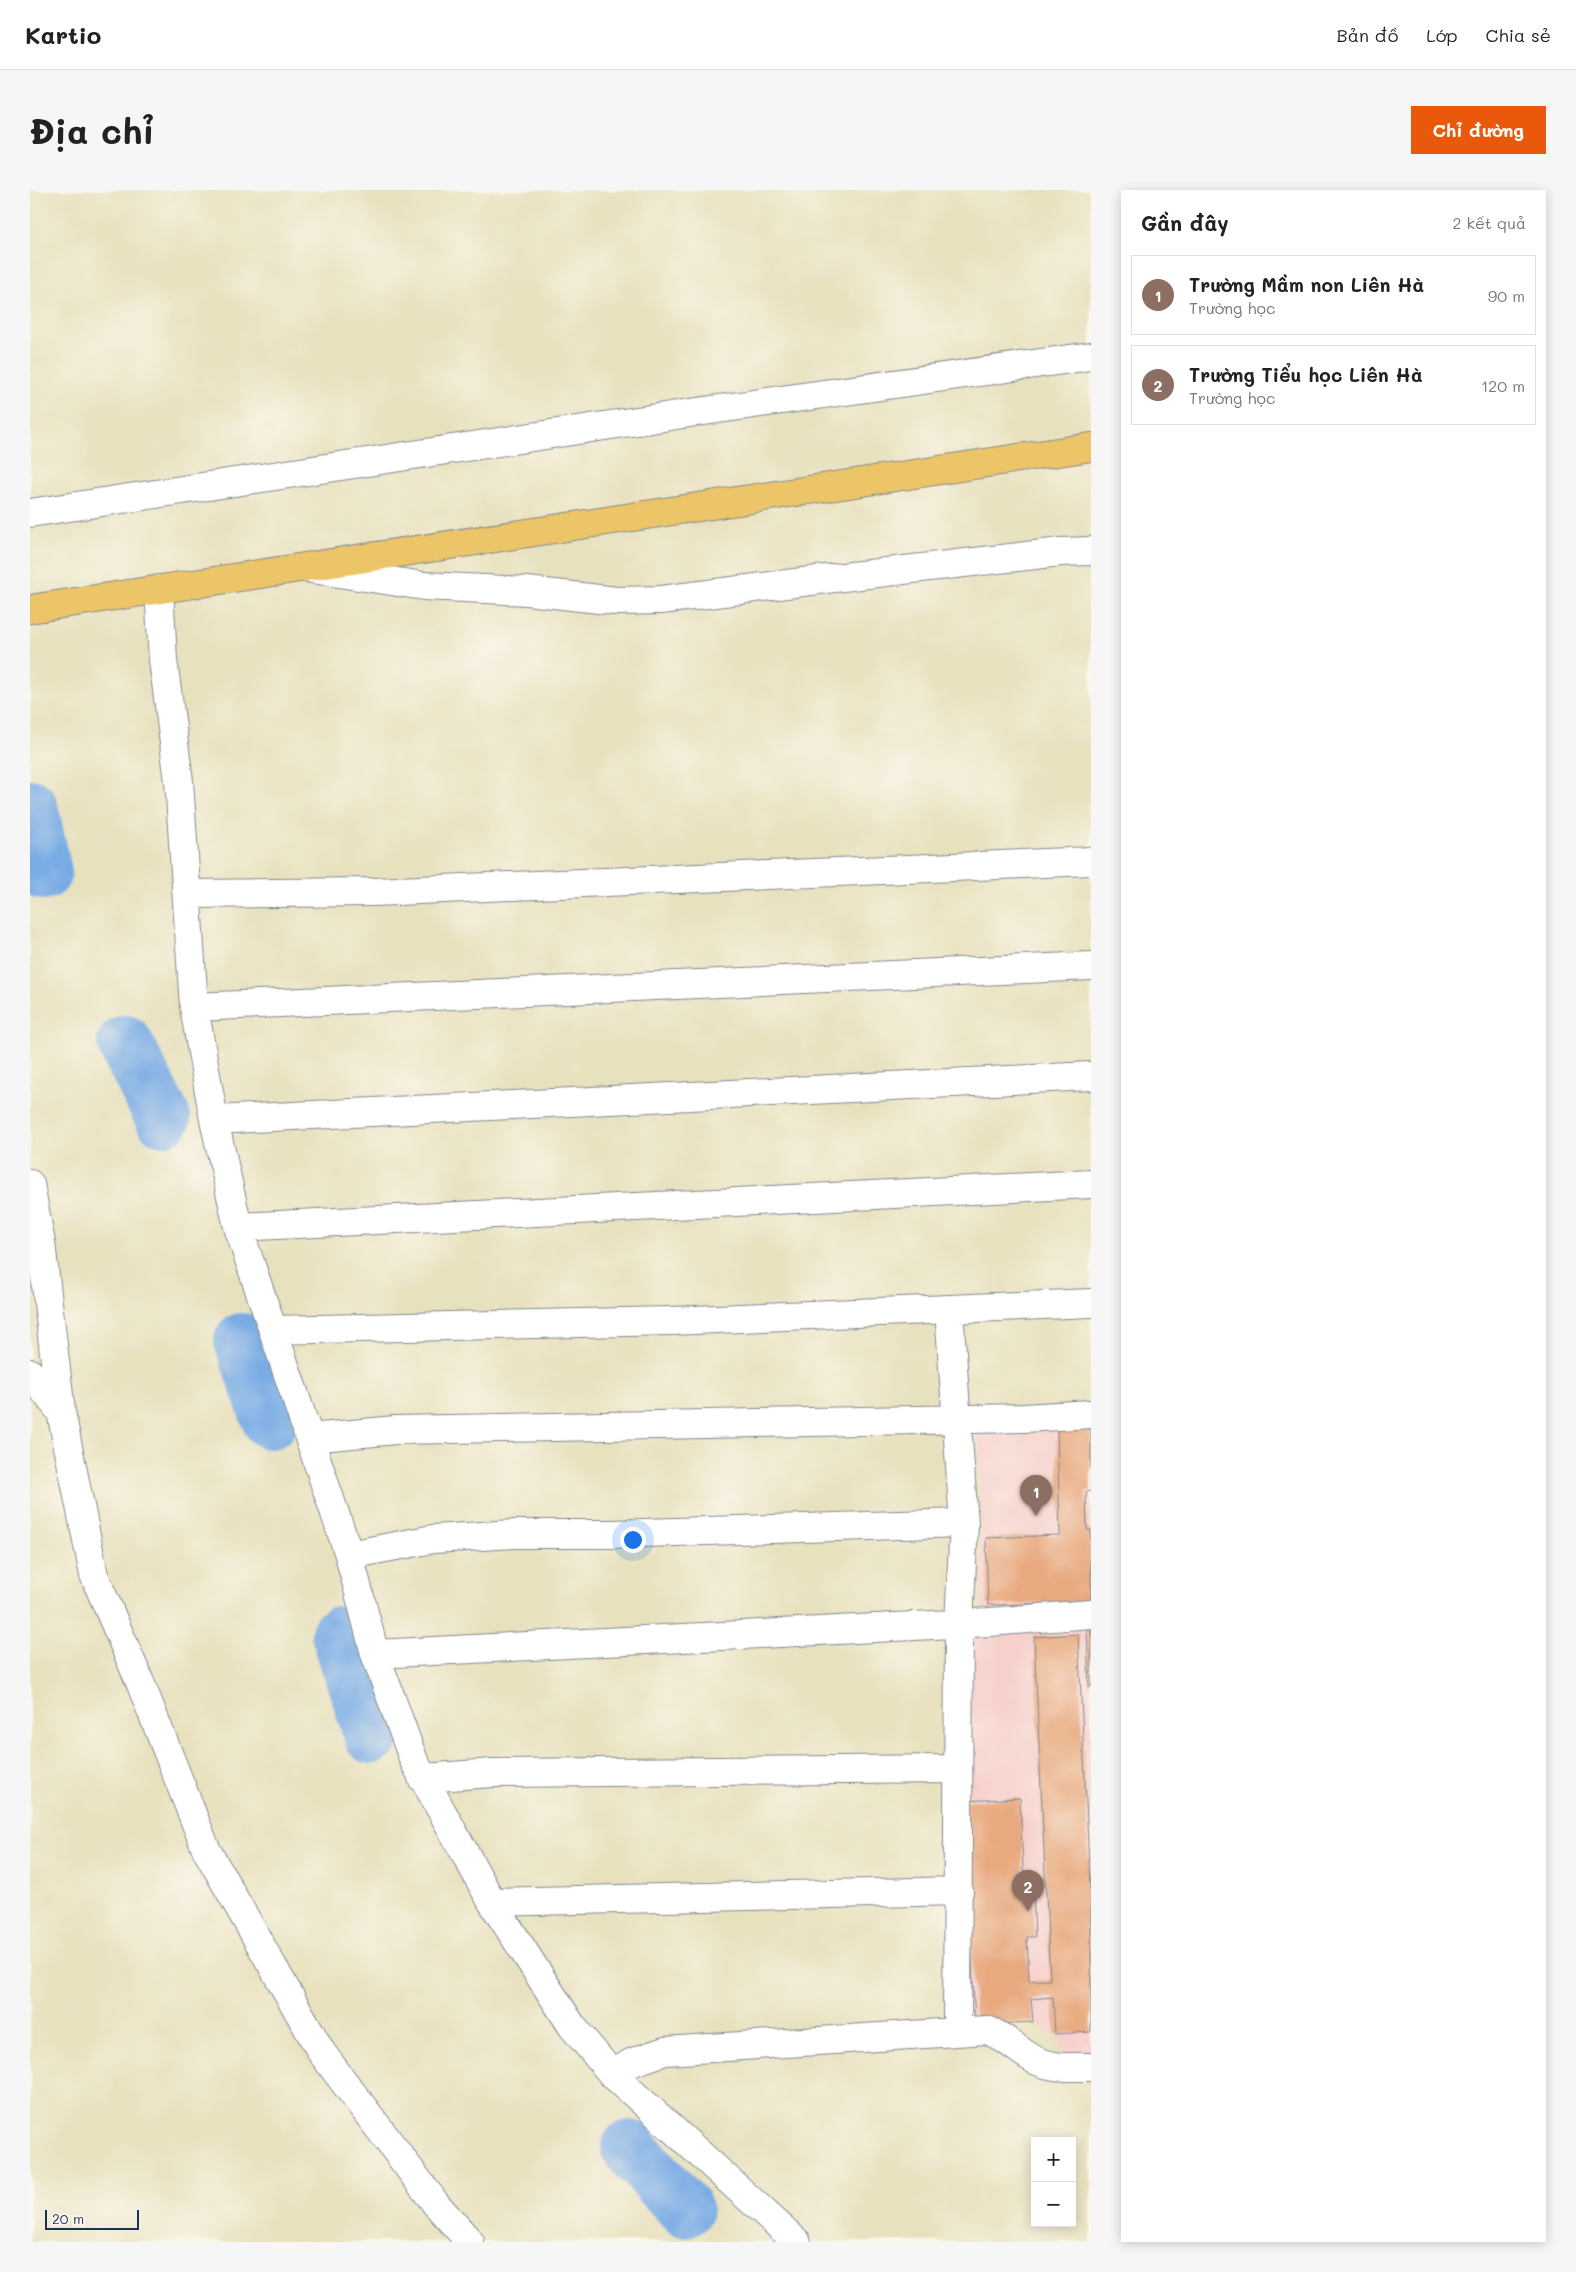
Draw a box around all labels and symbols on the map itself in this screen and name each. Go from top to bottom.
pin: 1 [1020,1475,1052,1516]
your location [620,1527,646,1553]
pin: 2 [1012,1870,1044,1911]
scale bar [45,2207,139,2230]

